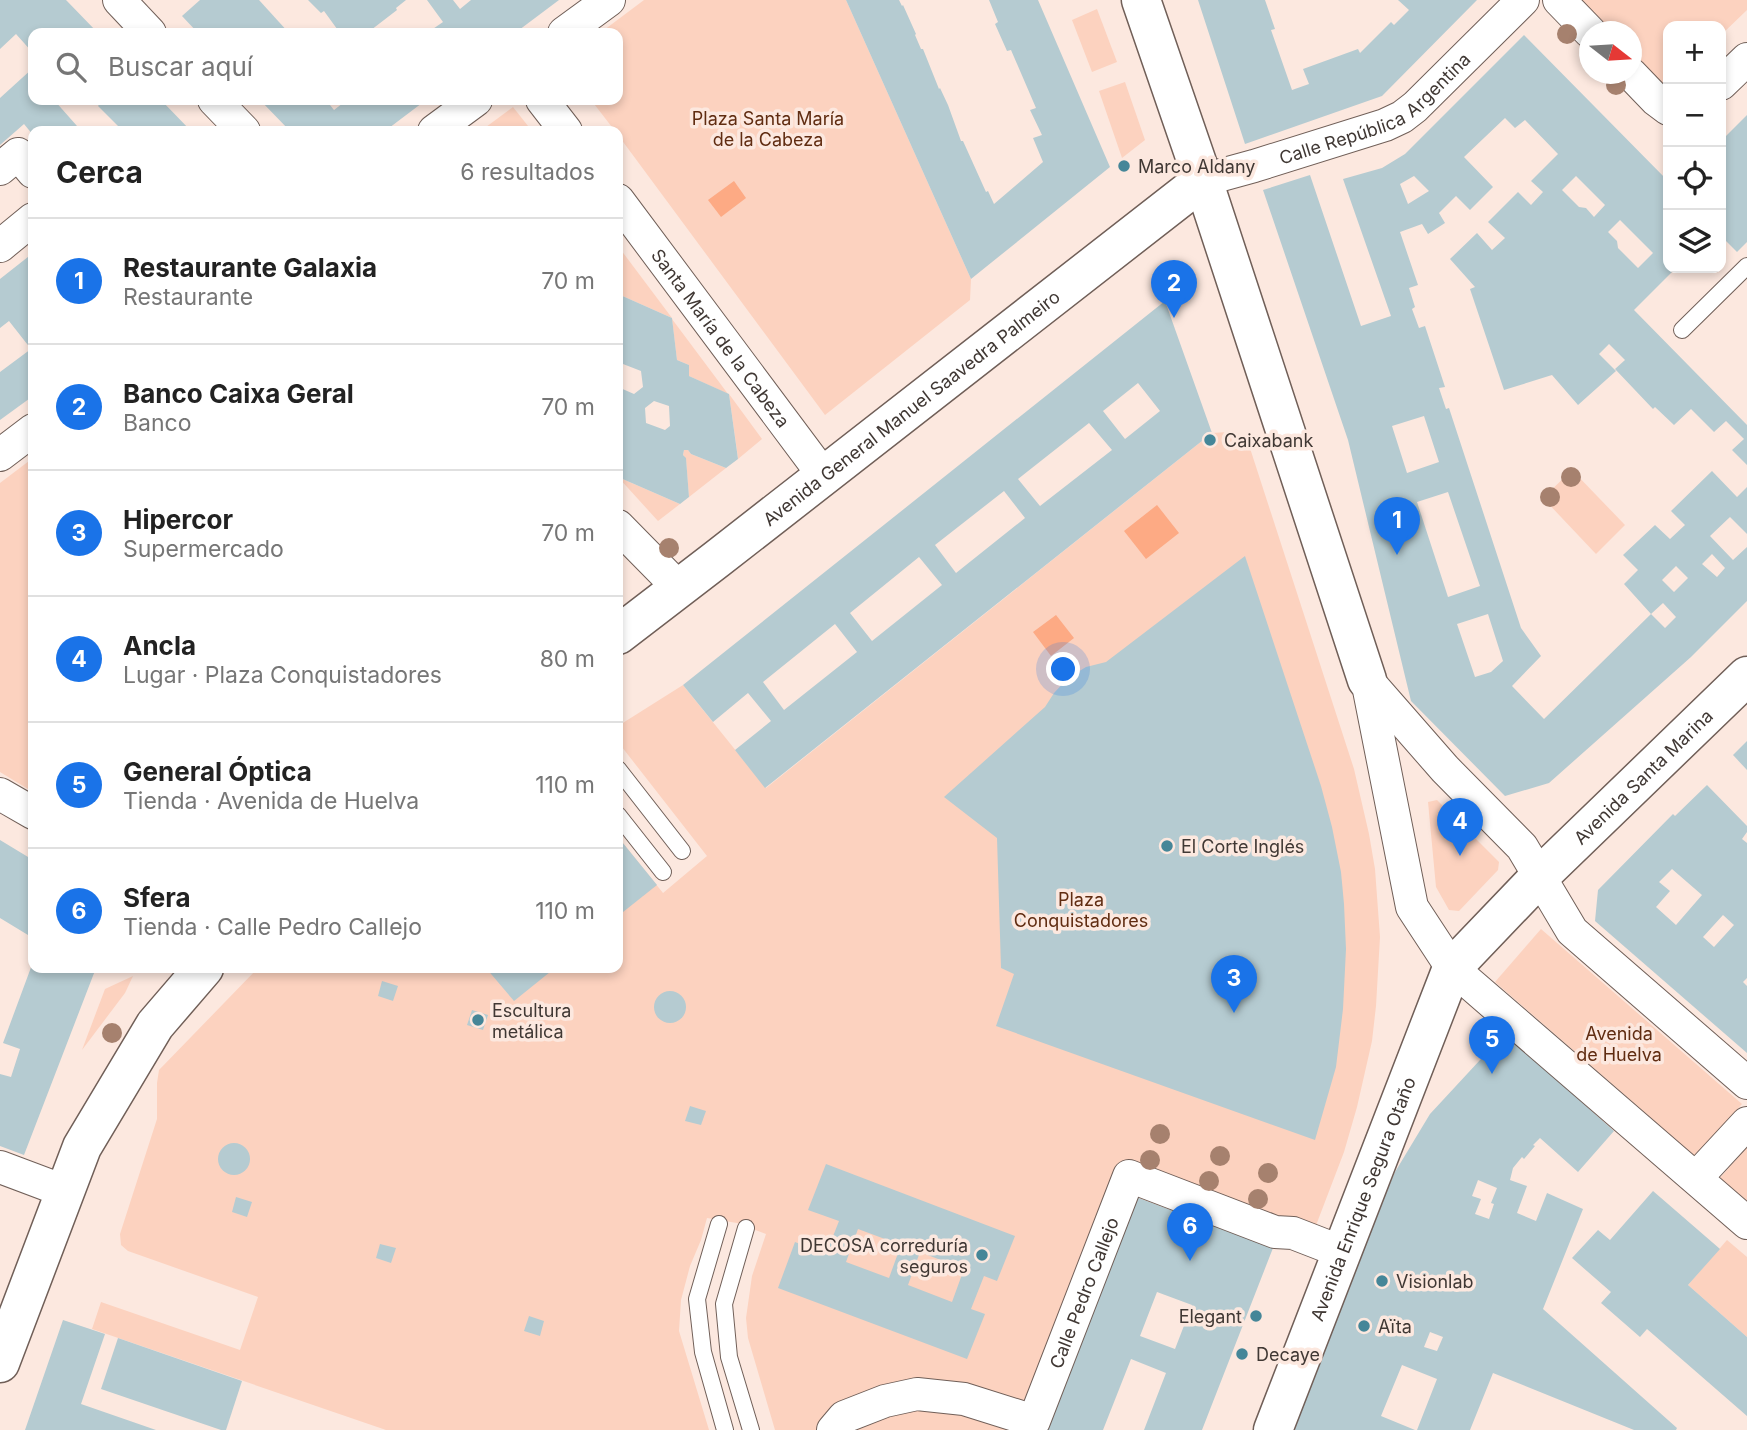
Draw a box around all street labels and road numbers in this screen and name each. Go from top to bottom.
street label: Calle República Argentina [1276,48,1474,168]
street label: Santa María de la Cabeza [648,245,794,431]
street label: Avenida General Manuel Saavedra Palmeiro [759,285,1064,530]
street label: Avenida Santa Marina [1569,705,1717,848]
street label: Avenida Enrique Segura Otaño [1306,1074,1419,1324]
street label: Calle Pedro Callejo [1045,1214,1123,1371]

